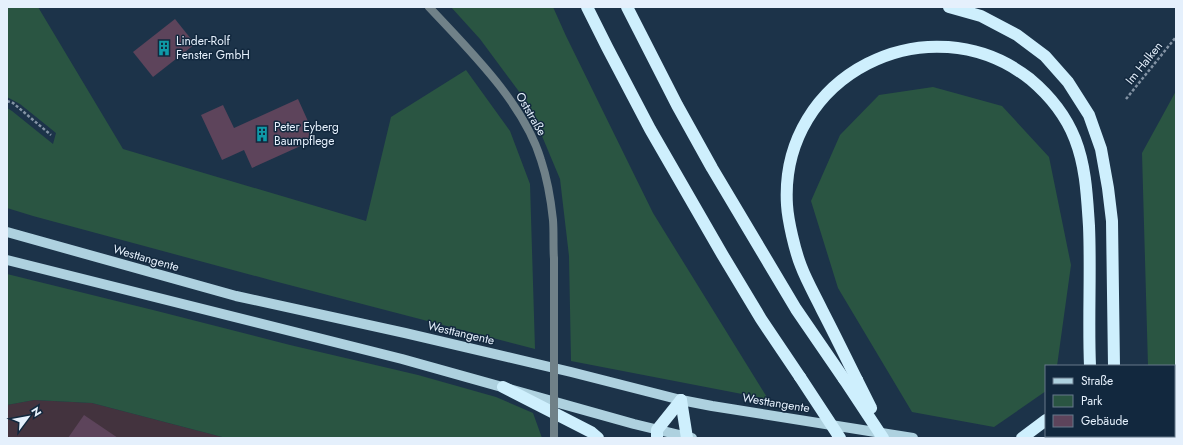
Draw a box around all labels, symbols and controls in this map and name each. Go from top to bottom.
place label: Linder-Rolf Fenster GmbH [176,32,250,64]
street label: Im Halken [1121,38,1167,88]
building icon: Linder-Rolf Fenster GmbH [155,39,173,57]
street label: Oststraße [511,89,551,139]
place label: Peter Eyberg Baumpflege [274,118,339,150]
building icon: Peter Eyberg Baumpflege [253,125,271,143]
street label: Westtangente [111,240,181,276]
street label: Westtangente [426,317,496,349]
legend [1045,365,1175,437]
text: Straße [1081,372,1113,390]
street label: Westtangente [741,389,811,417]
text: Park [1081,392,1103,410]
north arrow [8,397,48,437]
text: N [27,404,46,420]
text: Gebäude [1081,412,1128,430]

